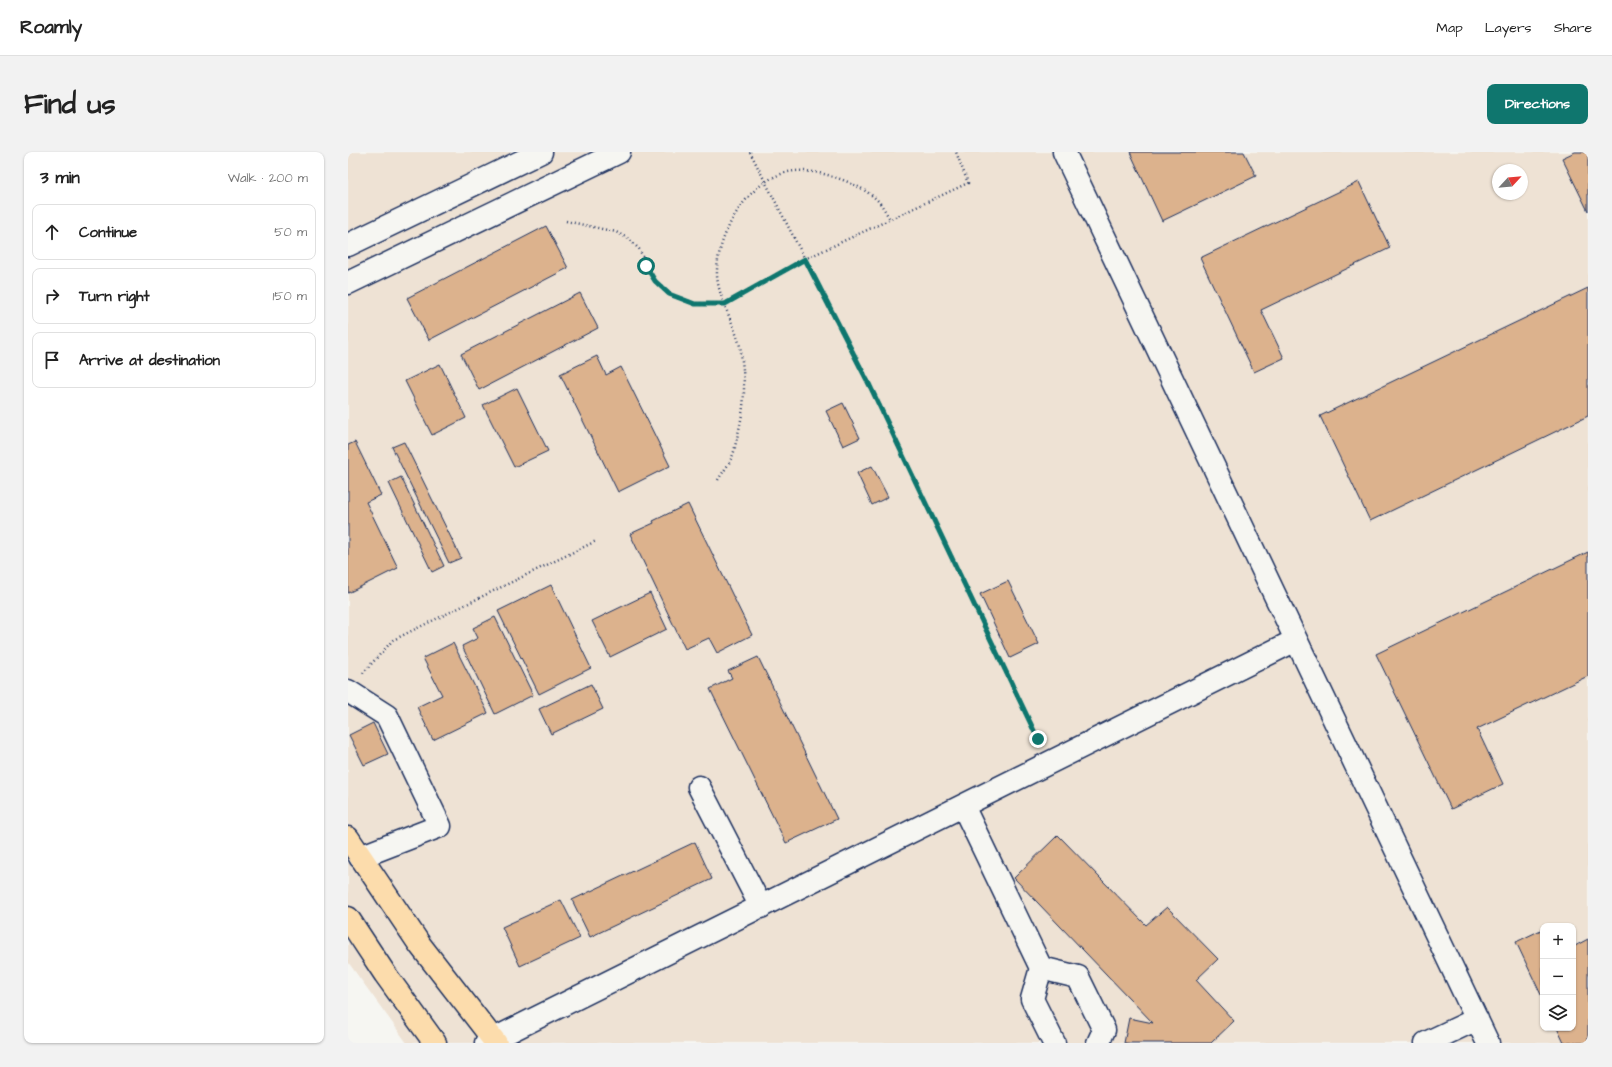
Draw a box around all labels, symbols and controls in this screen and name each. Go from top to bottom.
text: Roamly [20,14,82,41]
text: Map [1436,18,1463,38]
text: Layers [1485,18,1532,38]
text: Share [1554,18,1592,38]
button: Directions [1487,84,1588,124]
text: Find us [24,85,115,124]
north arrow [1492,164,1528,200]
text: 3 min [40,166,80,190]
text: Walk · 200 m [228,169,308,187]
icon: ahead [41,221,63,243]
text: Continue [79,222,137,243]
text: 50 m [274,223,307,241]
route start [637,257,655,275]
icon: right [41,285,63,307]
text: Turn right [79,286,150,307]
text: 150 m [273,287,307,305]
icon: arrive [41,349,63,371]
text: Arrive at destination [79,350,220,371]
route end [1029,730,1047,748]
map controls [1540,923,1576,1031]
button: + [1540,923,1576,959]
button: − [1540,959,1576,995]
button: layers [1540,995,1576,1031]

